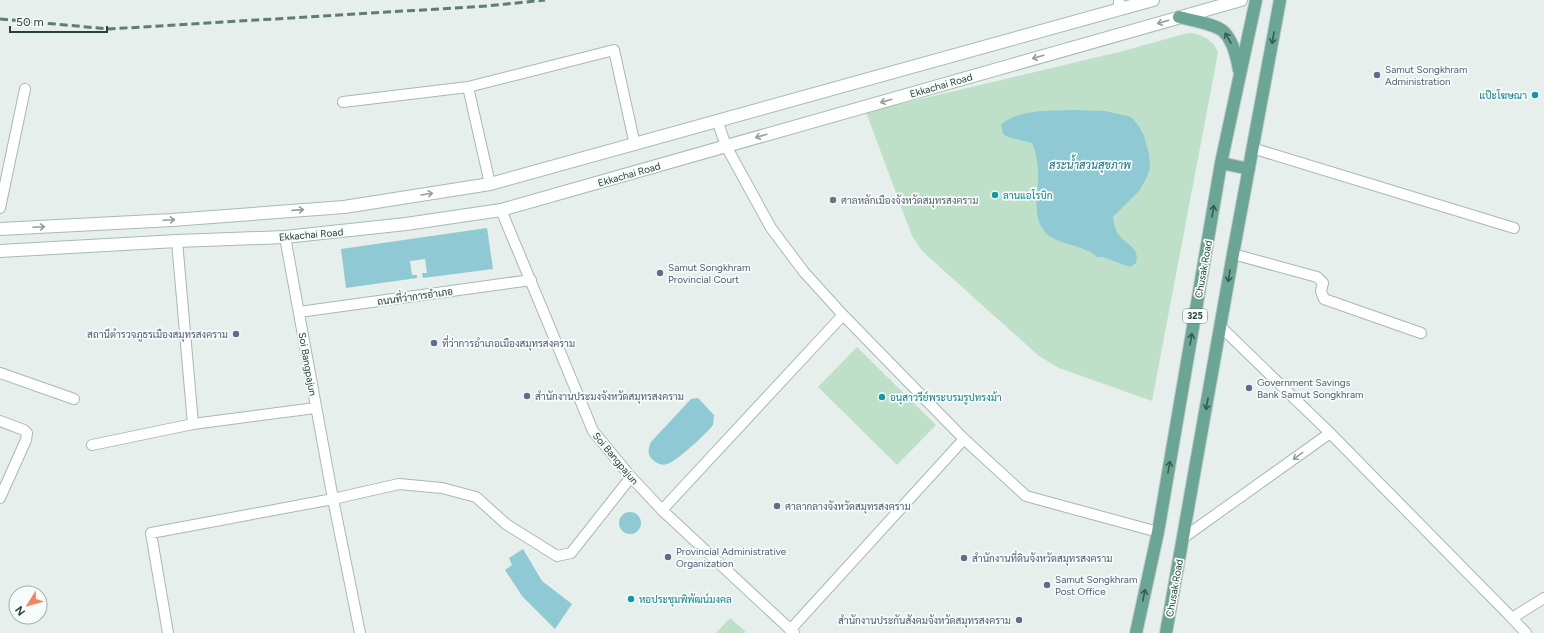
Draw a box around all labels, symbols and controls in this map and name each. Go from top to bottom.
scale bar [10,8,107,34]
text: 50 m [16,15,44,29]
one-way arrow [1156,18,1169,26]
one-way arrow [1269,31,1277,44]
one-way arrow [1223,32,1231,44]
one-way arrow [1031,54,1044,61]
place label: Samut Songkhram Administration [1385,63,1467,88]
street label: Ekkachai Road [908,70,974,101]
marker: Samut Songkhram Administration [1372,70,1382,80]
place label: แป๊ะโฆษณา [1479,89,1527,102]
marker: แป๊ะโฆษณา [1530,90,1540,100]
one-way arrow [879,98,892,105]
one-way arrow [754,133,767,141]
water label: สระน้ำสวนสุขภาพ [1049,154,1131,174]
street label: Ekkachai Road [596,159,662,190]
place label: ลานแอโรบิก [1003,189,1053,202]
one-way arrow [420,190,433,198]
marker: ลานแอโรบิก [990,190,1000,200]
place label: ศาลหลักเมืองจังหวัดสมุทรสงคราม [841,194,978,208]
marker: ศาลหลักเมืองจังหวัดสมุทรสงคราม [828,195,838,205]
one-way arrow [1210,205,1218,218]
one-way arrow [291,207,304,214]
one-way arrow [162,216,175,223]
one-way arrow [32,224,45,231]
street label: Ekkachai Road [278,225,344,244]
street label: Chusak Road [1192,239,1215,299]
place label: Samut Songkhram Provincial Court [668,261,750,286]
marker: Samut Songkhram Provincial Court [655,268,665,278]
one-way arrow [1225,269,1233,282]
street label: ถนนที่ว่าการอำเภอ [376,283,454,308]
road number: 325 [1183,309,1207,323]
place label: สถานีตำรวจภูธรเมืองสมุทรสงคราม [87,328,228,342]
marker: สถานีตำรวจภูธรเมืองสมุทรสงคราม [231,329,241,339]
street label: Soi Bangpajun [296,331,320,397]
one-way arrow [1187,333,1195,346]
place label: ที่ว่าการอำเภอเมืองสมุทรสงคราม [442,335,575,351]
marker: ที่ว่าการอำเภอเมืองสมุทรสงคราม [429,338,439,348]
place label: Government Savings Bank Samut Songkhram [1257,376,1364,401]
marker: Government Savings Bank Samut Songkhram [1244,383,1254,393]
place label: สำนักงานประมงจังหวัดสมุทรสงคราม [535,390,684,404]
place label: อนุสาวรีย์พระบรมรูปทรงม้า [890,390,1002,405]
marker: สำนักงานประมงจังหวัดสมุทรสงคราม [522,391,532,401]
marker: อนุสาวรีย์พระบรมรูปทรงม้า [877,392,887,402]
one-way arrow [1203,397,1211,410]
street label: Soi Bangpajun [590,430,642,487]
one-way arrow [1293,452,1304,460]
one-way arrow [1165,461,1173,474]
place label: ศาลากลางจังหวัดสมุทรสงคราม [785,500,911,514]
marker: ศาลากลางจังหวัดสมุทรสงคราม [772,501,782,511]
place label: Provincial Administrative Organization [676,545,787,570]
place label: สำนักงานที่ดินจังหวัดสมุทรสงคราม [972,550,1112,566]
marker: Provincial Administrative Organization [663,552,673,562]
marker: สำนักงานที่ดินจังหวัดสมุทรสงคราม [959,553,969,563]
street label: Chusak Road [1163,558,1186,618]
place label: Samut Songkhram Post Office [1055,573,1137,598]
marker: Samut Songkhram Post Office [1042,580,1052,590]
north arrow [8,585,48,625]
one-way arrow [1141,589,1149,602]
place label: หอประชุมพิพัฒน์มงคล [639,592,732,607]
marker: หอประชุมพิพัฒน์มงคล [626,594,636,604]
text: N [13,603,28,618]
place label: สำนักงานประกันสังคมจังหวัดสมุทรสงคราม [838,614,1011,628]
marker: สำนักงานประกันสังคมจังหวัดสมุทรสงคราม [1014,615,1024,625]

